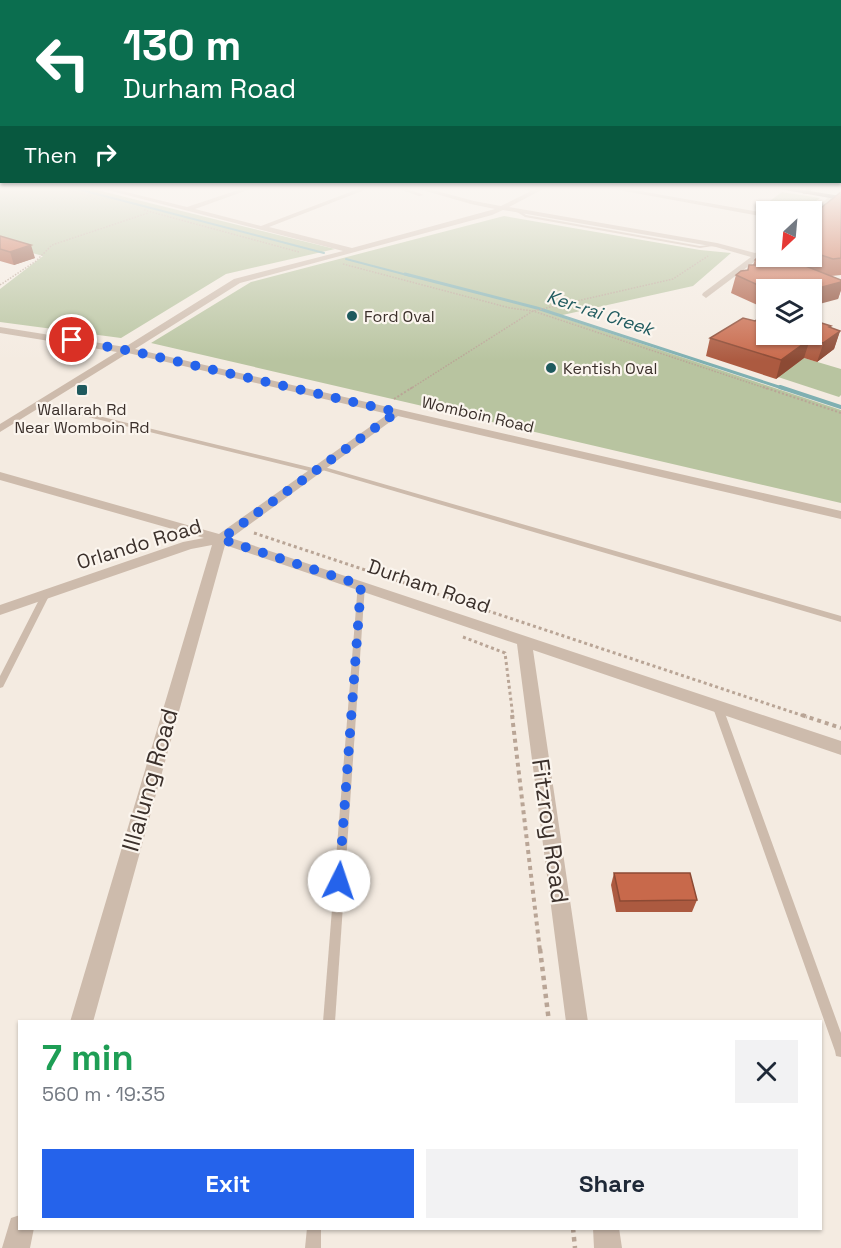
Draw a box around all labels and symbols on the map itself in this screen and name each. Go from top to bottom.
north arrow [756,201,822,267]
water label: Ker-rai Creek [544,284,659,341]
place label: Ford Oval [364,306,435,327]
marker: Ford Oval [345,309,359,323]
pin [46,314,97,365]
place label: Kentish Oval [563,358,657,379]
marker: Kentish Oval [544,361,558,375]
marker: Wallarah Rd Near Womboin Rd [75,383,89,397]
street label: Womboin Road [420,391,536,438]
place label: Wallarah Rd Near Womboin Rd [14,399,150,438]
street label: Orlando Road [73,513,205,575]
street label: Durham Road [364,553,494,619]
street label: Illalung Road [114,705,185,855]
street label: Fitzroy Road [525,757,576,905]
position arrow [307,849,371,913]

